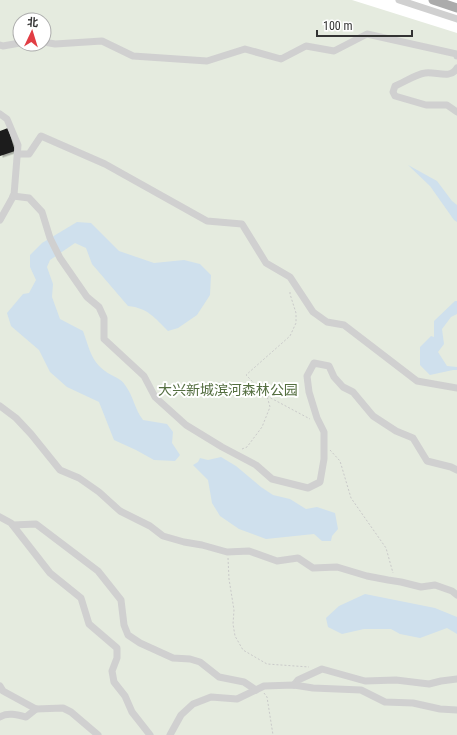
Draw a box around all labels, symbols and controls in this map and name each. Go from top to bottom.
north arrow [12,12,52,52]
scale bar [317,12,412,38]
text: 北 [27,16,39,29]
text: 100 m [323,19,353,33]
park label: 大兴新城滨河森林公园 [158,382,298,398]

